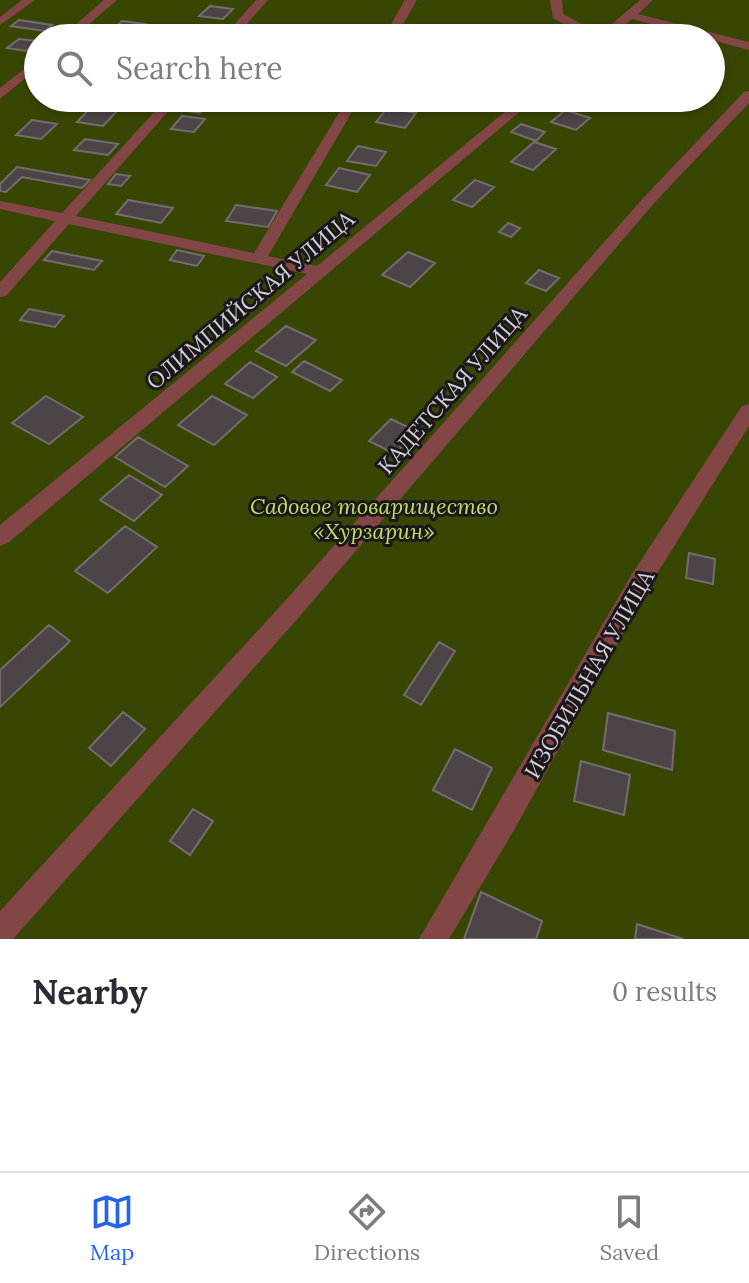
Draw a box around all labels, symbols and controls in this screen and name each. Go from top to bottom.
search box [24,24,725,112]
icon: search [52,46,96,90]
text: Search here [116,49,283,87]
street label: ОЛИМПИЙСКАЯ УЛИЦА [140,204,361,395]
street label: КАДЕТСКАЯ УЛИЦА [372,300,533,480]
park label: Садовое товарищество «Хурзарин» [250,492,498,545]
street label: ИЗОБИЛЬНАЯ УЛИЦА [518,564,661,783]
text: Nearby [32,970,148,1013]
text: 0 results [612,975,717,1008]
tab: Map [90,1190,134,1266]
tab: Directions [314,1190,420,1266]
tab: Saved [600,1190,659,1266]

